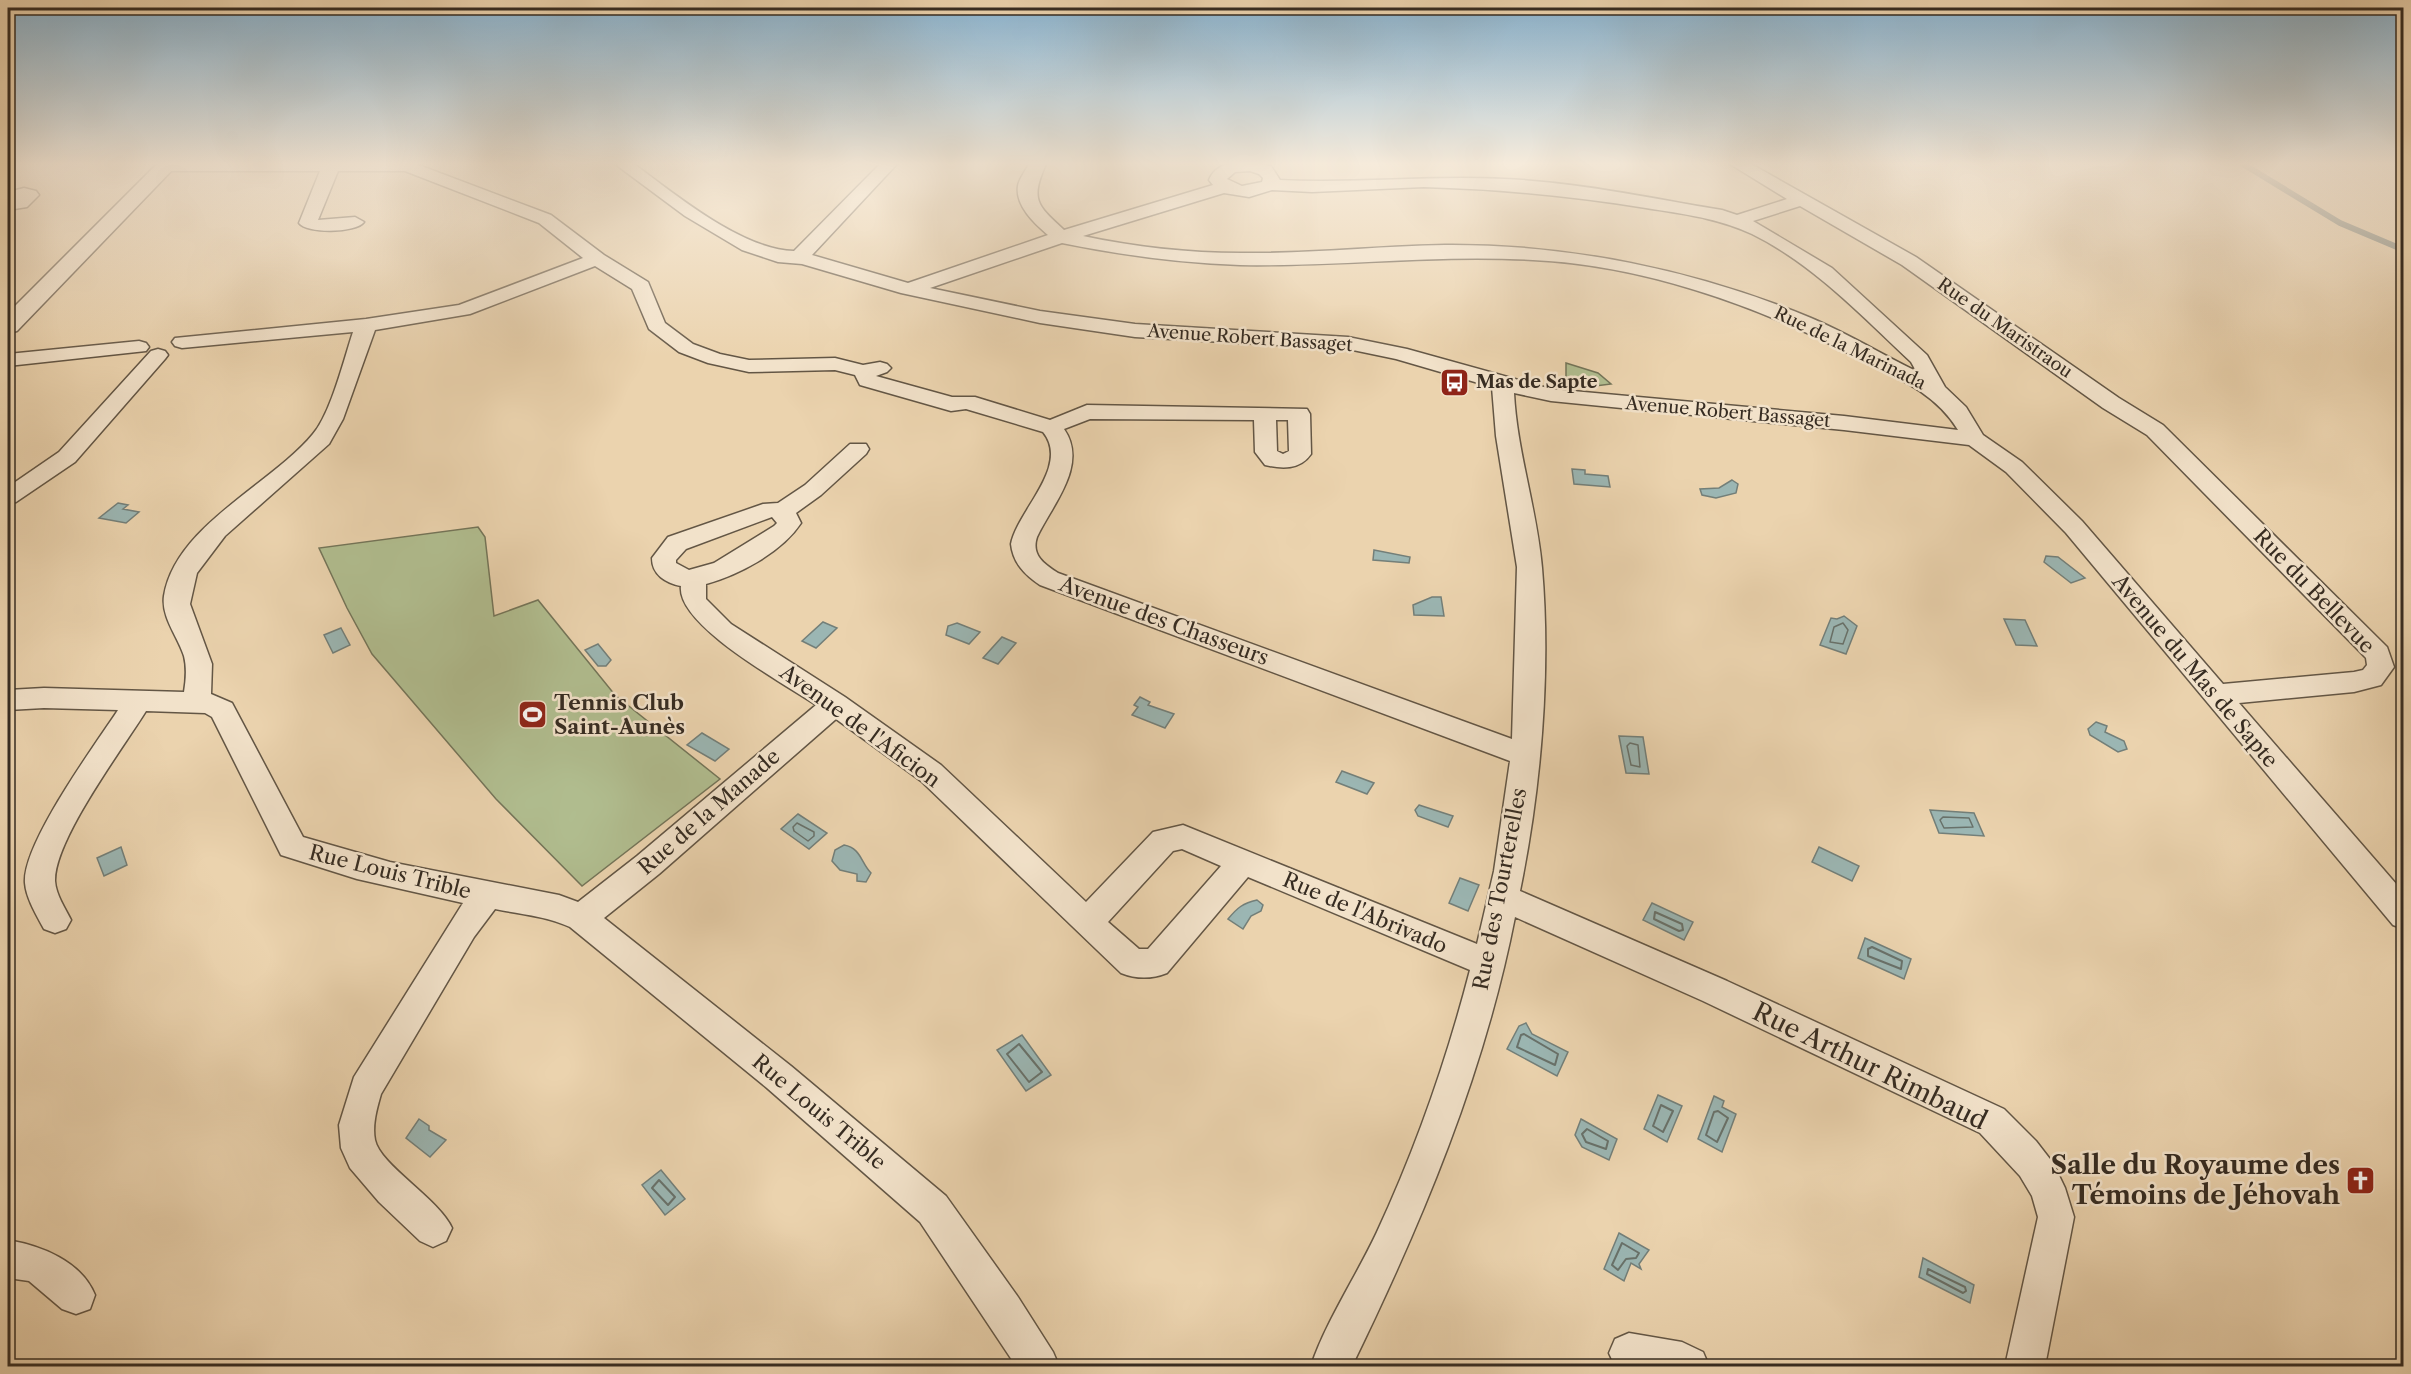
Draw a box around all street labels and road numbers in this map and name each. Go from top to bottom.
street label: Rue du Maristraou [1933,273,2077,383]
street label: Rue de la Marinada [1770,302,1930,395]
street label: Avenue Robert Bassaget [1146,320,1354,356]
street label: Avenue Robert Bassaget [1624,392,1832,432]
street label: Rue du Bellevue [2249,523,2380,658]
street label: Avenue du Mas de Sapte [2107,568,2283,772]
street label: Avenue des Chasseurs [1055,571,1272,670]
street label: Avenue de l'Aficion [774,658,945,792]
street label: Rue de la Manade [633,743,785,880]
street label: Rue des Tourterelles [1468,786,1531,992]
street label: Rue Louis Trible [306,839,474,904]
street label: Rue de l'Abrivado [1279,867,1451,958]
street label: Rue Arthur Rimbaud [1748,995,1993,1137]
street label: Rue Louis Trible [748,1049,891,1175]

